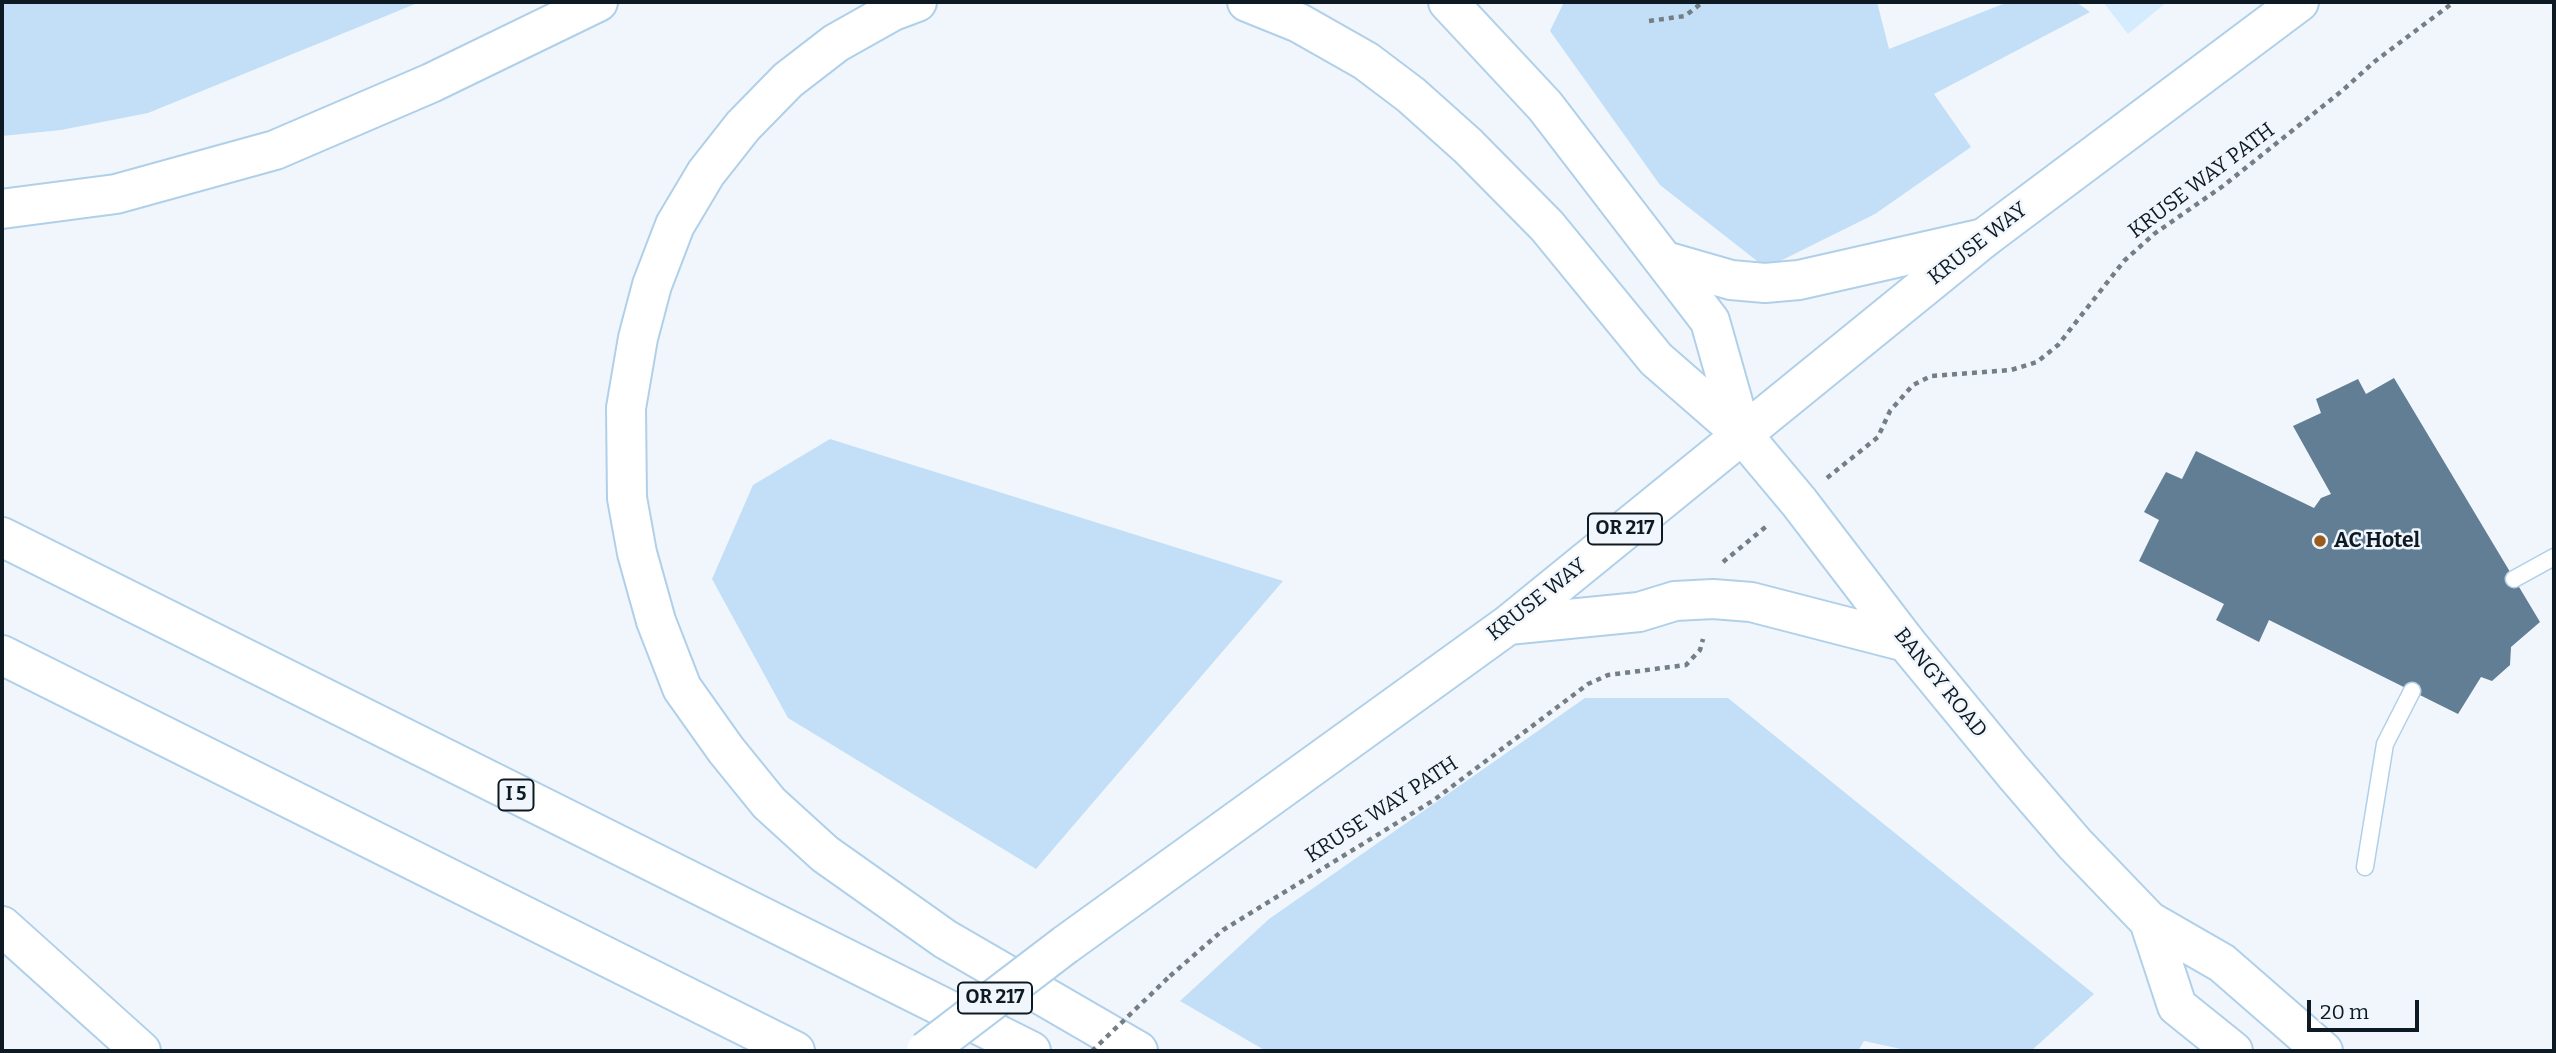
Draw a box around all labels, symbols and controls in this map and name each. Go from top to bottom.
street label: KRUSE WAY PATH [2124,118,2280,244]
street label: KRUSE WAY [1923,197,2033,291]
road number: OR 217 [1588,514,1662,544]
place label: AC Hotel [2334,528,2420,554]
marker: AC Hotel [2312,533,2328,549]
street label: KRUSE WAY [1482,553,1592,647]
street label: BANGY ROAD [1888,623,1992,743]
street label: KRUSE WAY PATH [1301,751,1463,869]
road number: I 5 [498,780,534,810]
road number: OR 217 [958,982,1032,1014]
scale bar [2311,986,2423,1030]
text: 20 m [2320,999,2369,1025]

